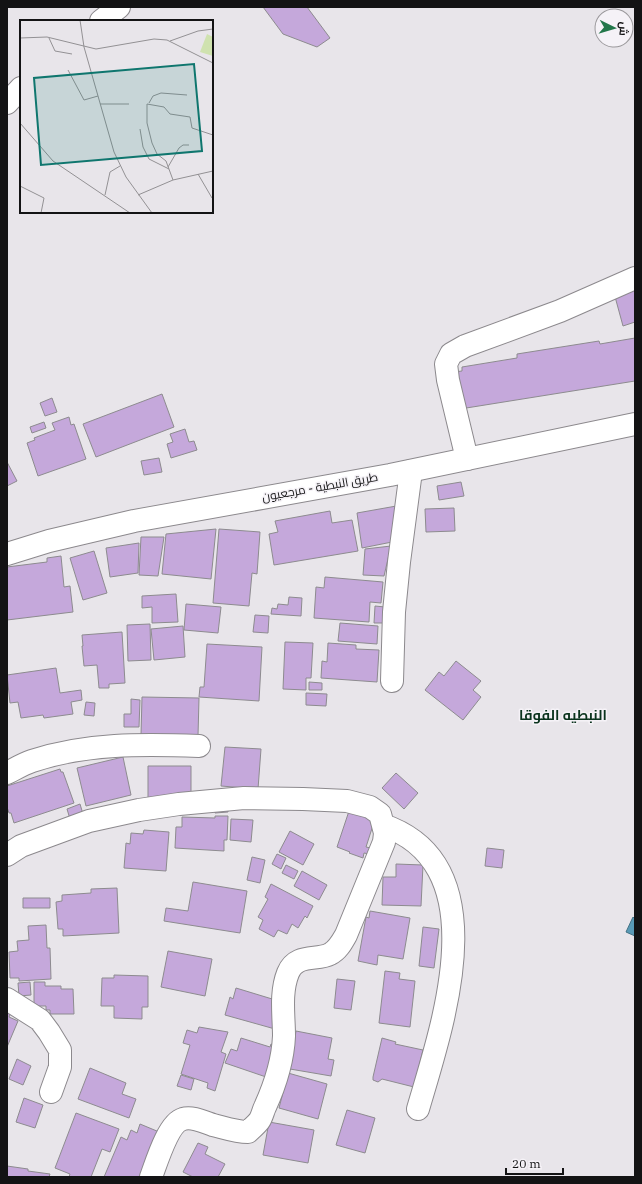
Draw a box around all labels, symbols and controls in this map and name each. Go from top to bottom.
north arrow [594,8,634,48]
inset map [20,20,213,213]
text: ش [616,21,632,37]
street label: طريق النبطية - مرجعيون [261,469,379,504]
district label: النبطيه الفوقا [519,706,607,724]
scale bar [506,1150,563,1176]
text: 20 m [512,1156,541,1171]

